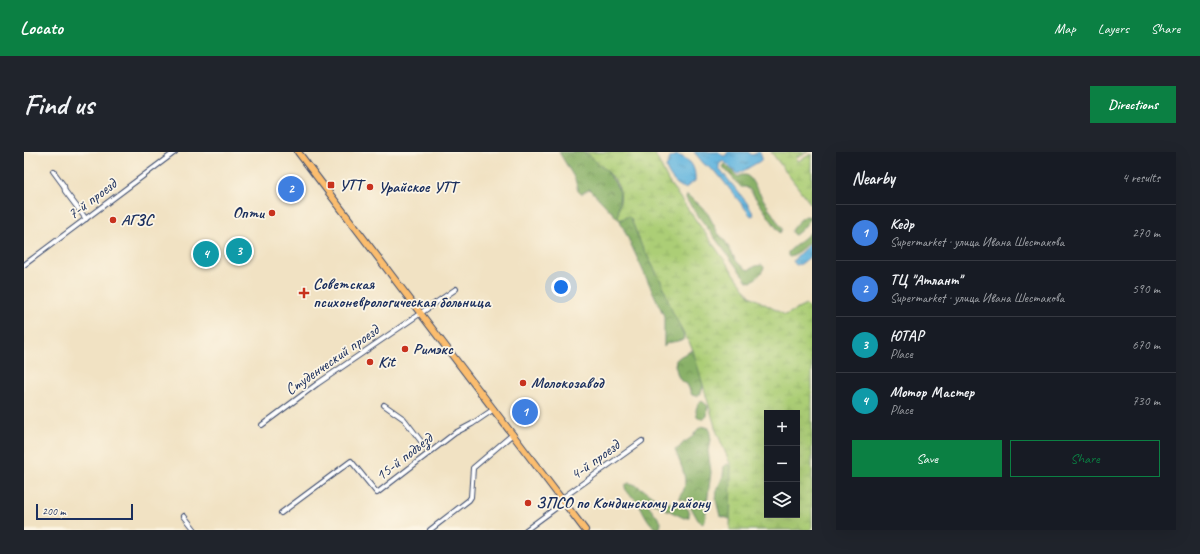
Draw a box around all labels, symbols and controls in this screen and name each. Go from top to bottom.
text: Locato [20,16,63,40]
text: Map [1054,20,1076,37]
text: Layers [1098,20,1129,37]
text: Share [1151,20,1180,37]
button: Directions [1090,86,1176,123]
text: Find us [24,87,94,122]
text: Nearby [852,168,895,189]
text: 4 results [1122,170,1160,186]
street label: 7-й проезд [64,173,122,224]
pin: 2 [278,174,304,204]
place label: УТТ [339,175,367,195]
place label: Урайское УТТ [378,177,461,197]
marker: УТТ [326,180,336,190]
marker: Урайское УТТ [365,182,375,192]
place label: Опти [233,203,265,223]
marker: Опти [267,208,277,218]
place label: АГЗС [121,210,155,230]
marker: АГЗС [108,215,118,225]
text: Кедр [890,215,914,234]
text: 1 [862,225,868,241]
text: 270 m [1132,225,1160,241]
text: Supermarket · улица Ивана Шестакова [890,234,1064,250]
pin: 3 [226,236,252,266]
pin: 4 [193,239,219,269]
text: ТЦ "Атлант" [890,271,962,290]
place label: Советская психоневрологическая больница [313,274,492,312]
your location [551,277,571,297]
text: 2 [862,281,868,297]
text: 590 m [1132,281,1160,297]
marker: Советская психоневрологическая больница [298,287,310,299]
text: Supermarket · улица Ивана Шестакова [890,290,1064,306]
street label: Студенческий проезд [281,320,384,400]
text: ЮТАР [890,327,924,346]
text: 3 [862,337,868,353]
text: 670 m [1132,337,1160,353]
place label: Римэкс [413,339,454,359]
marker: Римэкс [400,344,410,354]
text: Place [890,346,913,362]
place label: Kit [378,352,396,372]
marker: Kit [365,357,375,367]
place label: Молокозавод [531,373,605,393]
marker: Молокозавод [518,378,528,388]
text: Мотор Мастер [890,383,974,402]
text: 4 [862,393,868,409]
text: 730 m [1132,393,1160,409]
pin: 1 [512,397,538,427]
text: Place [890,402,913,418]
map controls [764,410,800,518]
button: + [764,410,800,446]
street label: 15-й подъезд [371,427,438,485]
street label: 4-й проезд [566,435,625,485]
button: Save [852,440,1002,477]
button: Share [1010,440,1160,477]
button: − [764,446,800,482]
button: layers [764,482,800,518]
place label: ЗПСО по Кондинскому району [536,493,712,513]
marker: ЗПСО по Кондинскому району [523,498,533,508]
scale bar [36,502,133,521]
text: 200 m [42,504,66,518]

